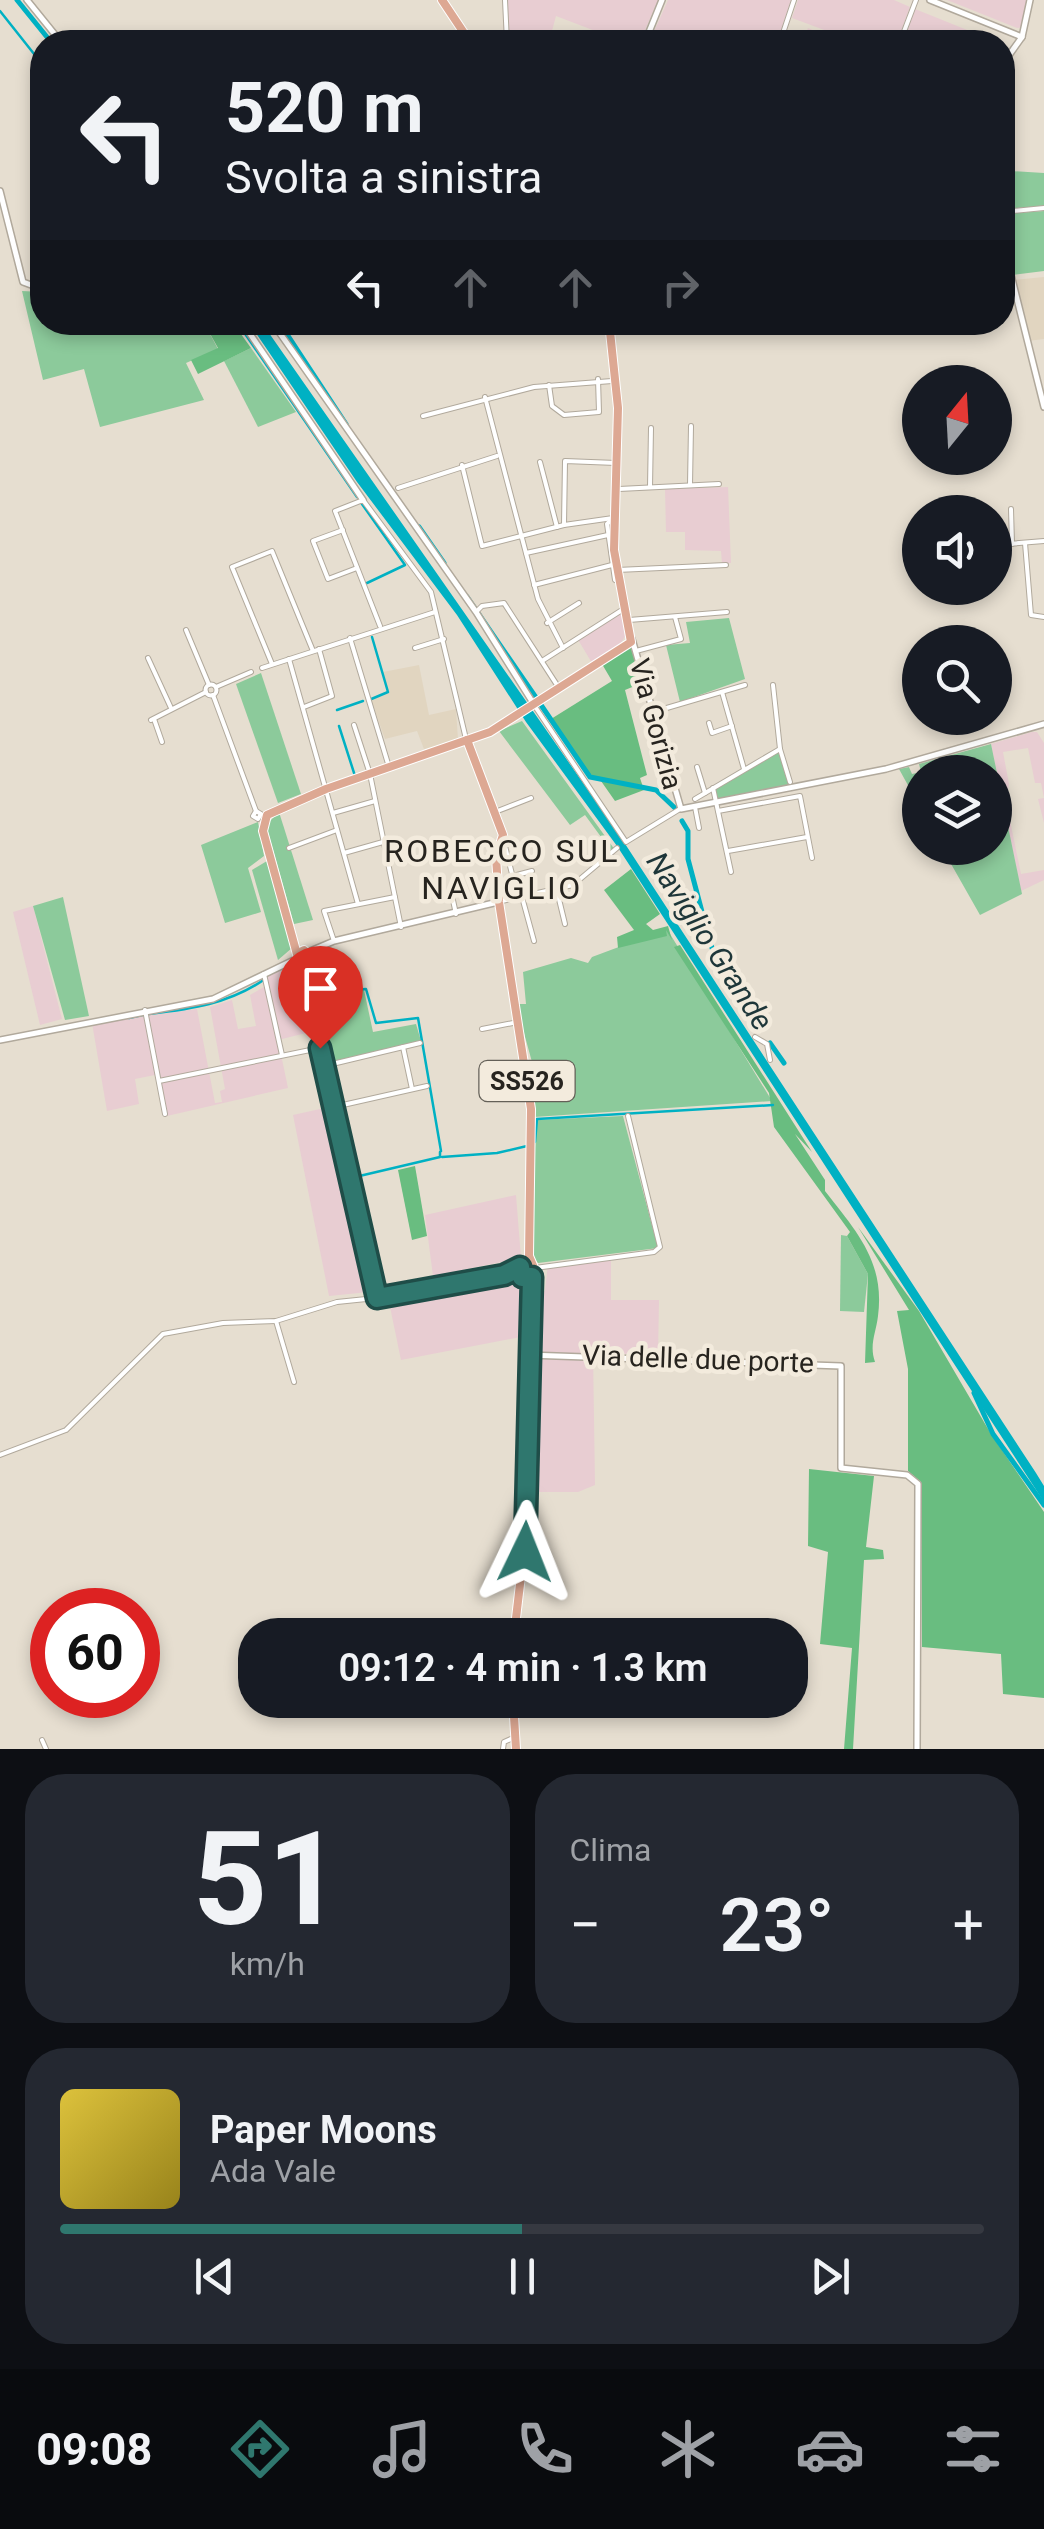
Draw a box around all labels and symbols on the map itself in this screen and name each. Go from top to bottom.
north arrow [902,365,1012,475]
street label: Via Gorizia [623,655,689,793]
district label: ROBECCO SUL NAVIGLIO [384,832,620,907]
water label: Naviglio Grande [640,846,780,1036]
pin [278,946,363,1049]
road number: SS526 [480,1061,574,1101]
street label: Via delle due porte [582,1338,814,1380]
position arrow [473,1500,577,1604]
speed limit sign: 60 [30,1588,160,1718]

